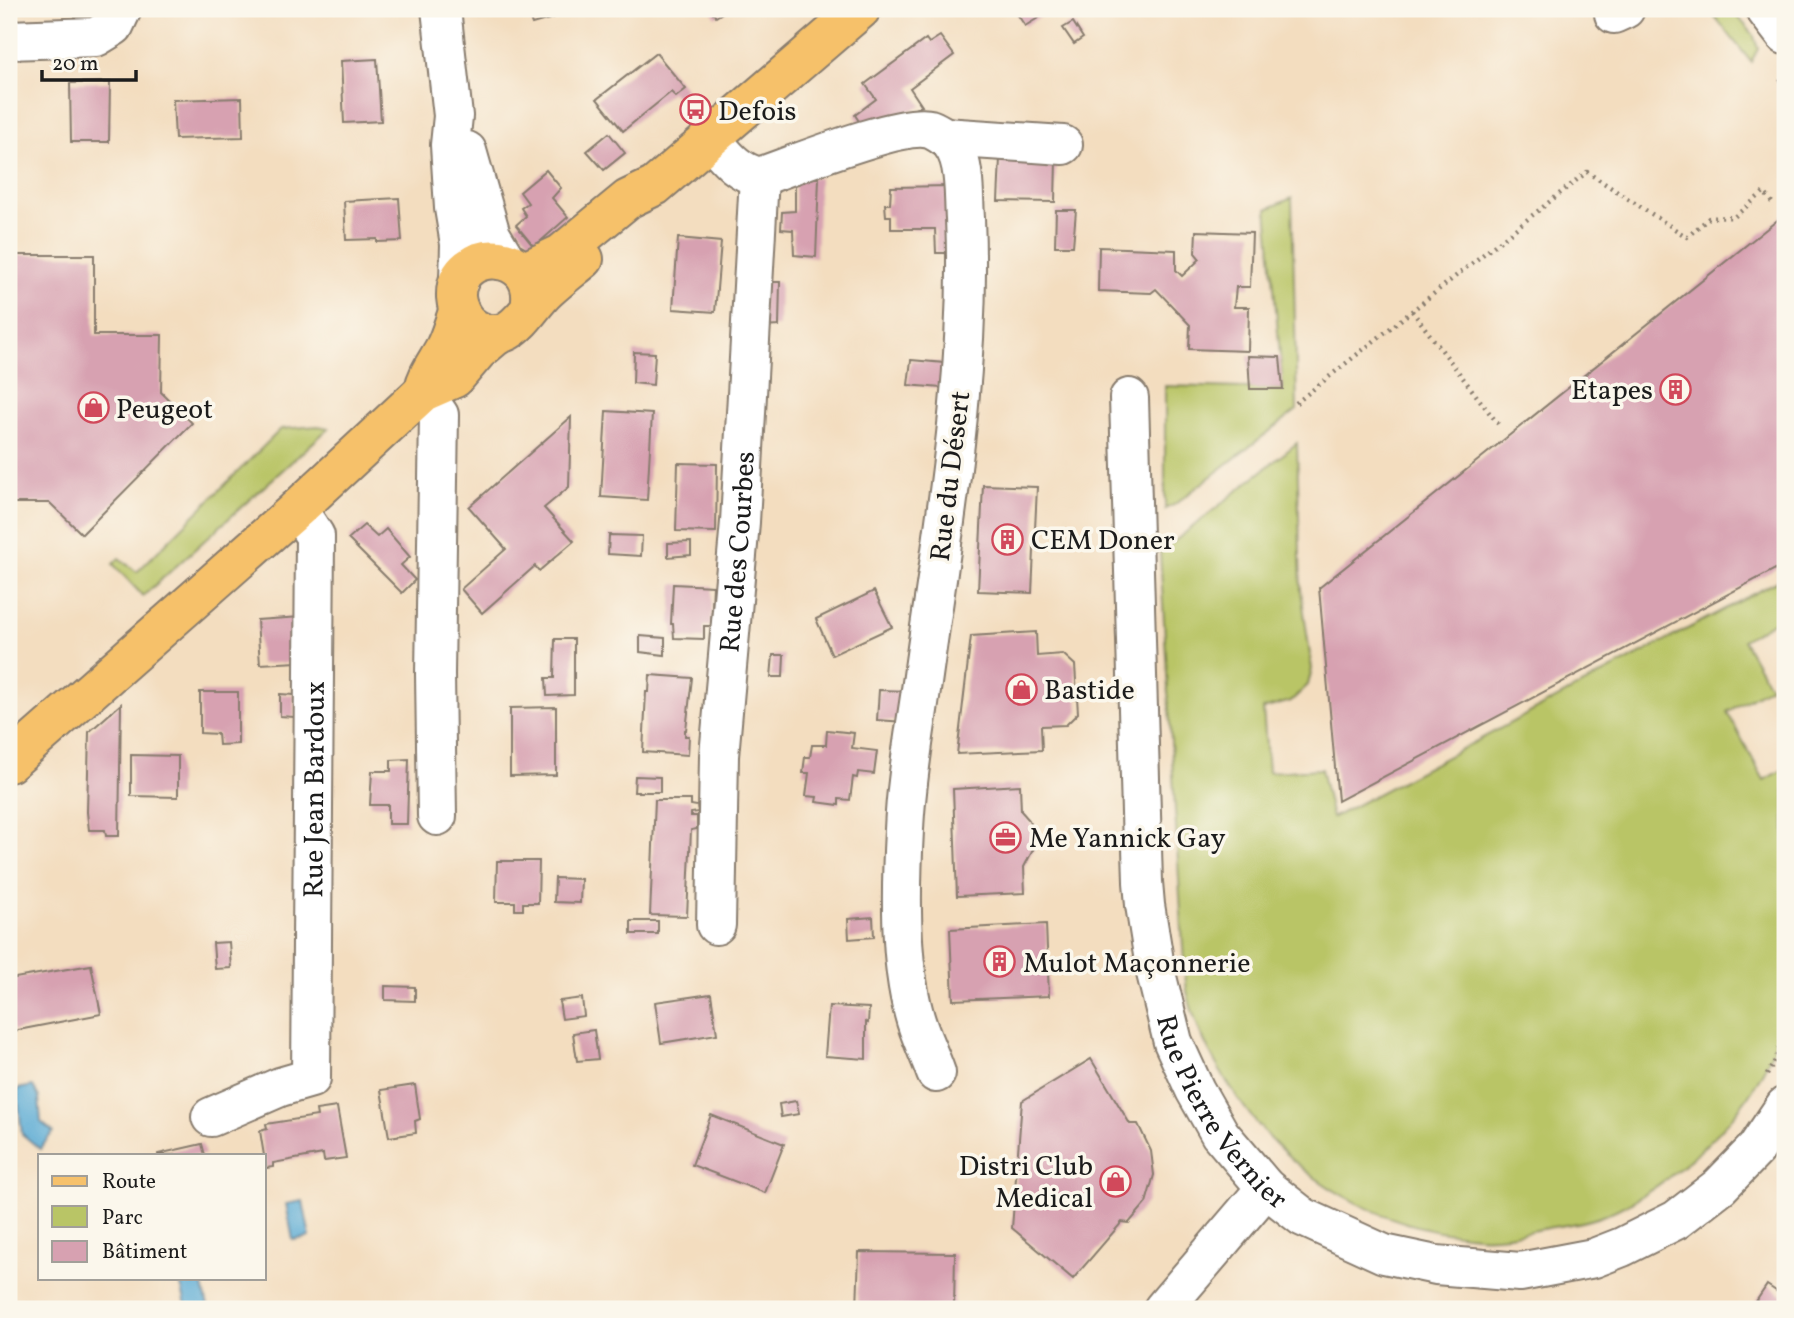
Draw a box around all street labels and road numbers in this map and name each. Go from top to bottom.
street label: Rue du Désert [922,389,981,564]
street label: Rue des Courbes [711,450,766,654]
street label: Rue Jean Bardoux [295,681,336,898]
street label: Rue Pierre Vernier [1145,1011,1295,1220]

